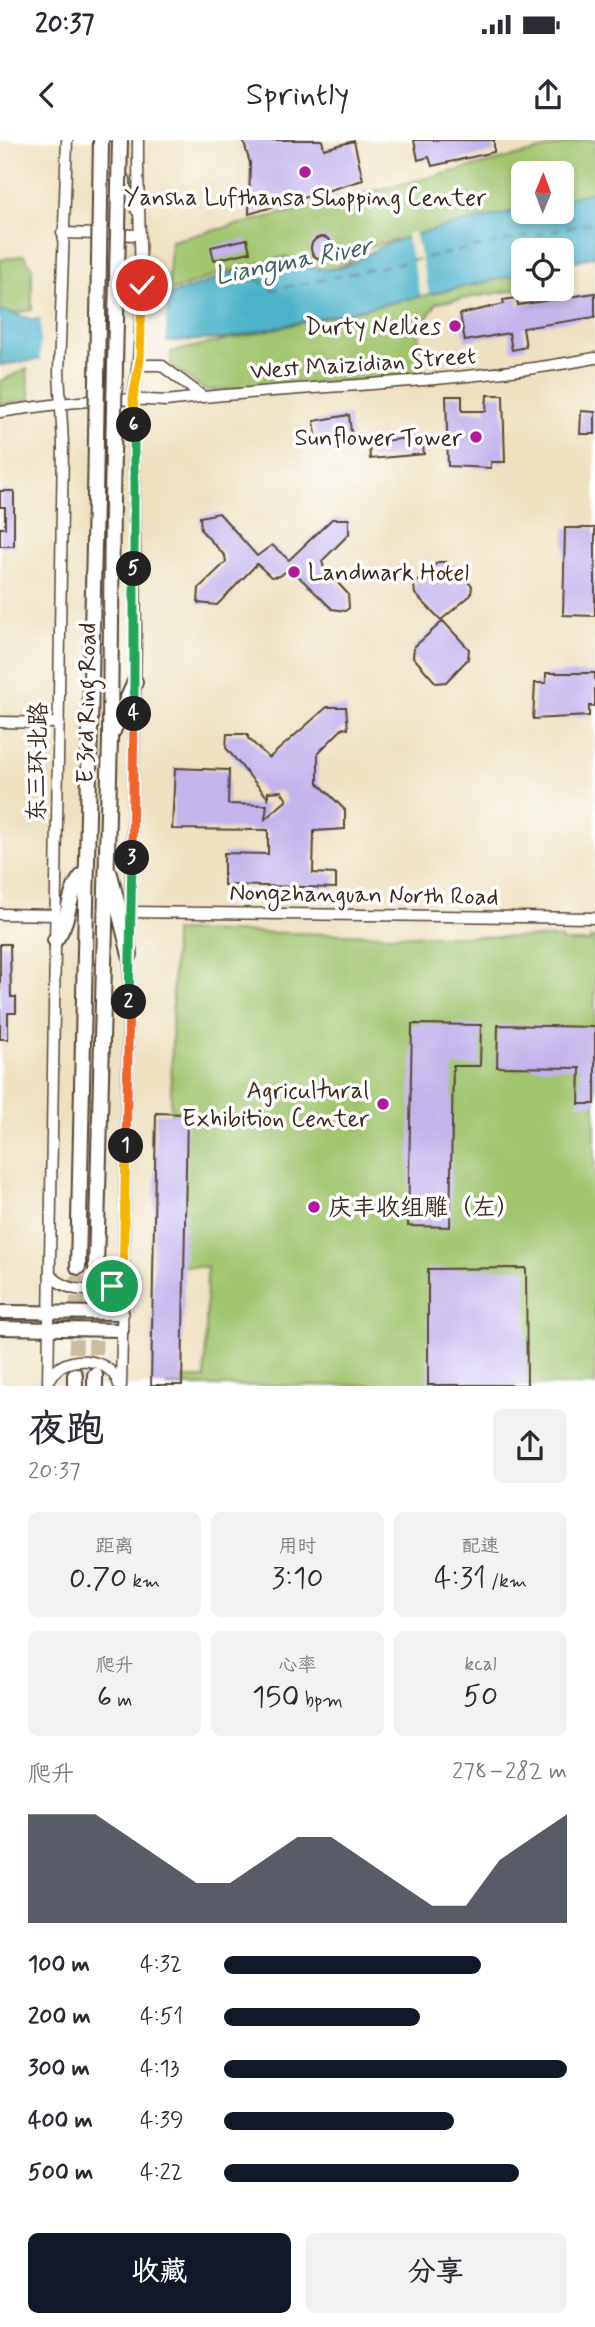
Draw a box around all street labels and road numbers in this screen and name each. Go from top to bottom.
street label: West Maizidian Street [249,341,477,388]
street label: E 3rd Ring Road [71,622,107,784]
street label: 东三环北路 [22,702,55,822]
street label: Nongzhanguan North Road [229,878,499,915]

